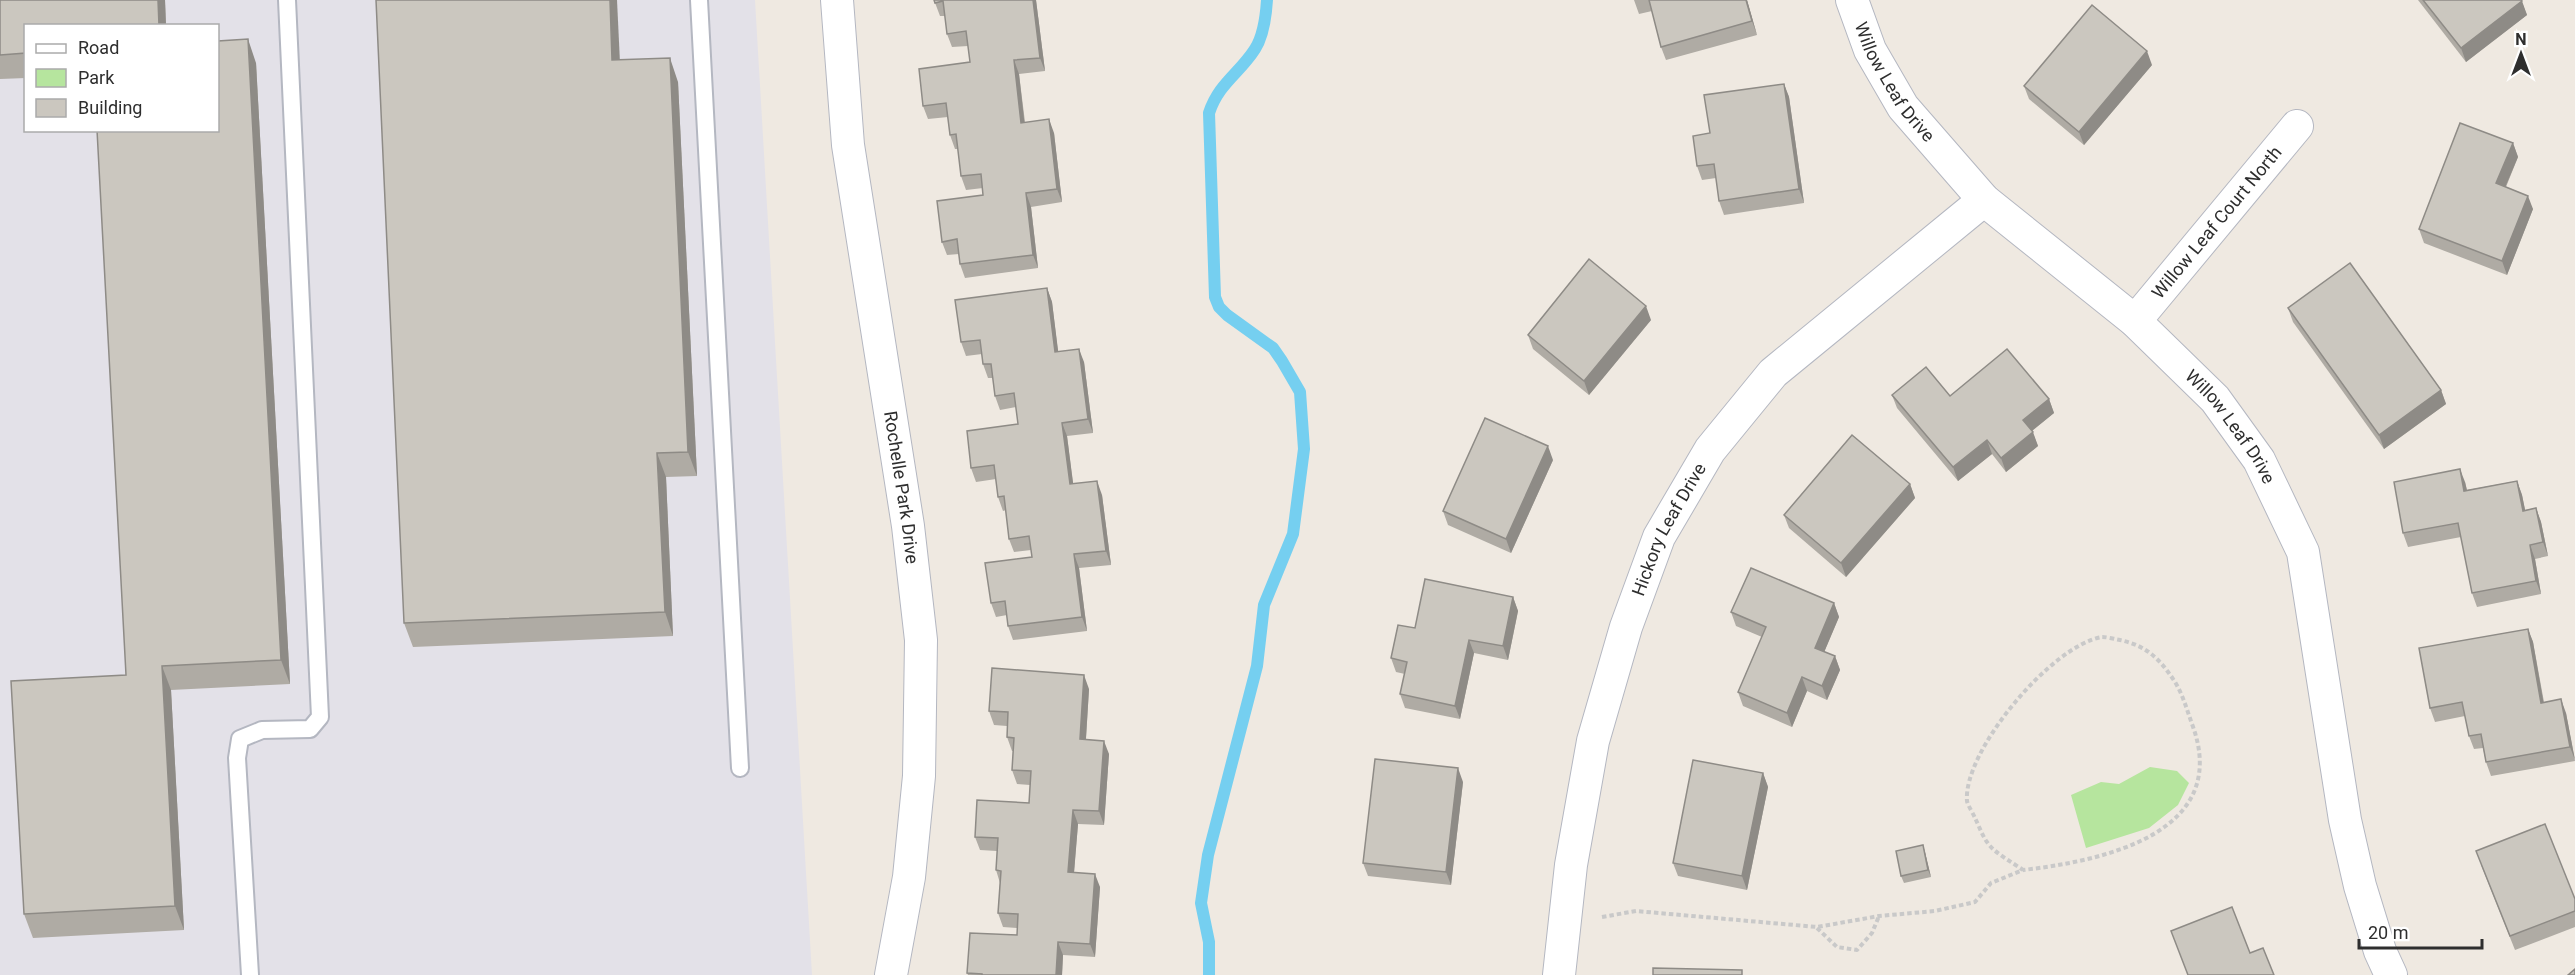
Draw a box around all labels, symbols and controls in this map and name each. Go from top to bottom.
street label: Willow Leaf Drive [1851,19,1939,146]
legend [24,24,219,132]
north arrow [2491,24,2551,84]
text: N [2515,30,2527,49]
text: Road [78,37,119,58]
text: Park [78,67,115,88]
text: Building [78,97,142,118]
street label: Willow Leaf Court North [2147,142,2286,303]
street label: Willow Leaf Drive [2181,365,2280,487]
street label: Rochelle Park Drive [880,409,923,565]
street label: Hickory Leaf Drive [1627,459,1710,599]
scale bar [2359,912,2482,950]
text: 20 m [2368,922,2408,943]

